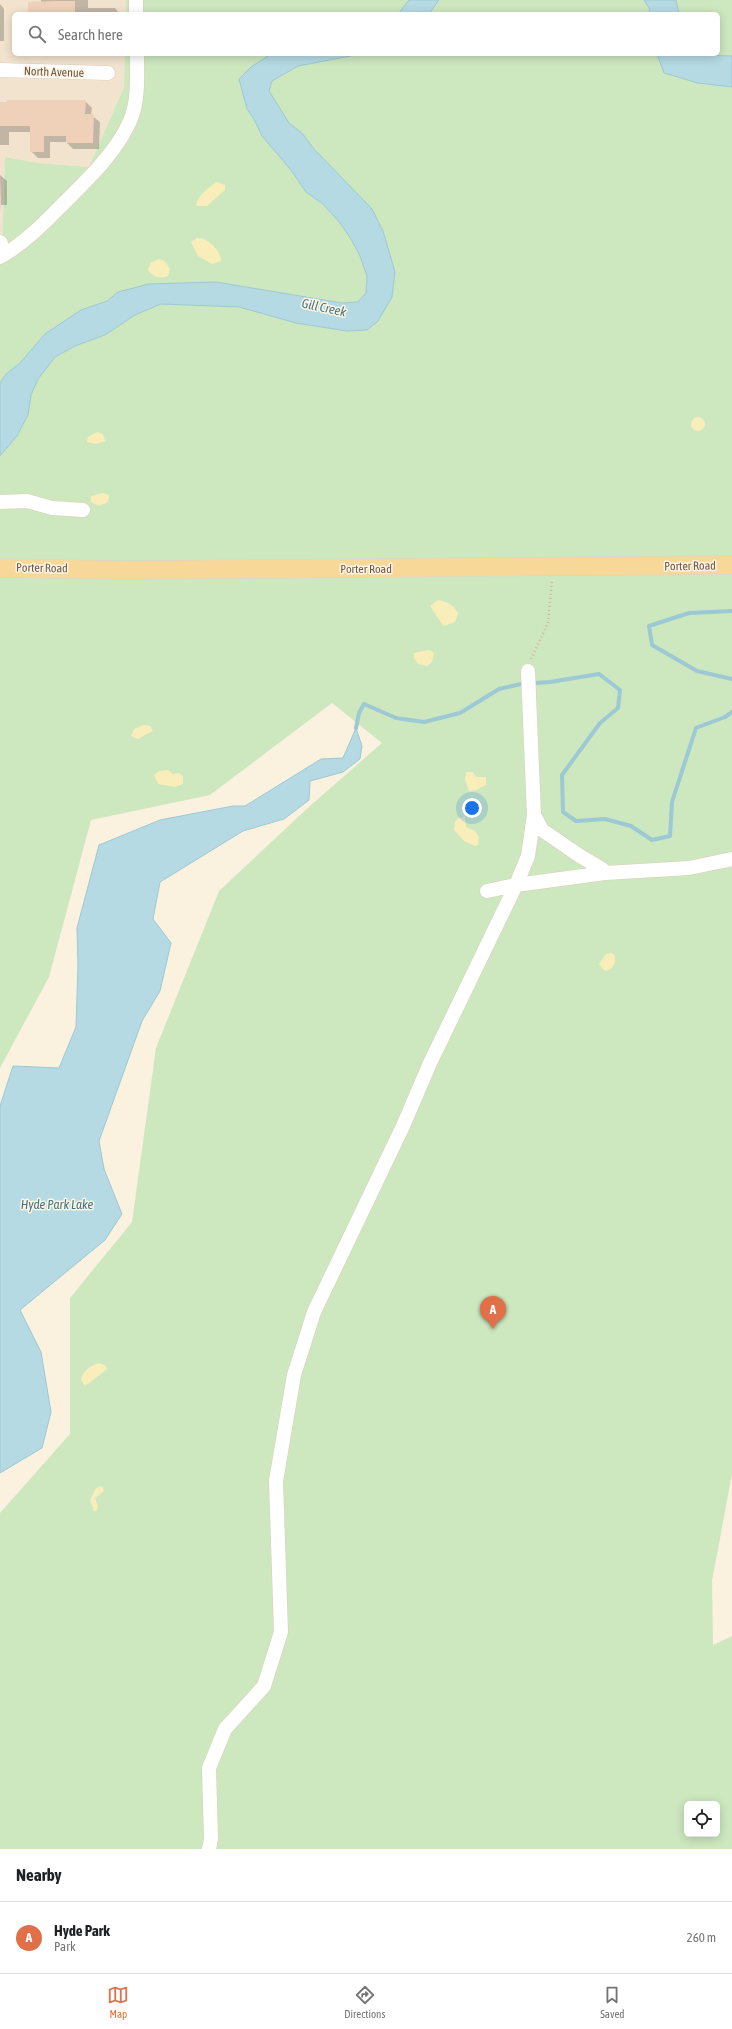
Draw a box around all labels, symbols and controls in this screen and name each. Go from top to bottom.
search box [12,12,720,56]
icon: search [26,23,48,45]
text: Search here [58,26,123,43]
street label: North Avenue [24,64,84,80]
water label: Gill Creek [300,295,348,320]
street label: Porter Road [664,559,716,573]
street label: Porter Road [16,561,68,575]
street label: Porter Road [340,562,392,576]
your location [462,798,482,818]
water label: Hyde Park Lake [21,1197,93,1212]
pin: A [480,1296,506,1329]
map controls [684,1801,720,1837]
button: locate [684,1801,720,1837]
text: Nearby [16,1865,62,1885]
text: Hyde Park [54,1922,110,1939]
text: A [26,1930,32,1945]
text: 260 m [687,1930,716,1945]
text: Park [54,1939,76,1954]
tab: Map [107,1984,129,2020]
tab: Directions [344,1984,385,2020]
tab: Saved [600,1984,625,2020]

